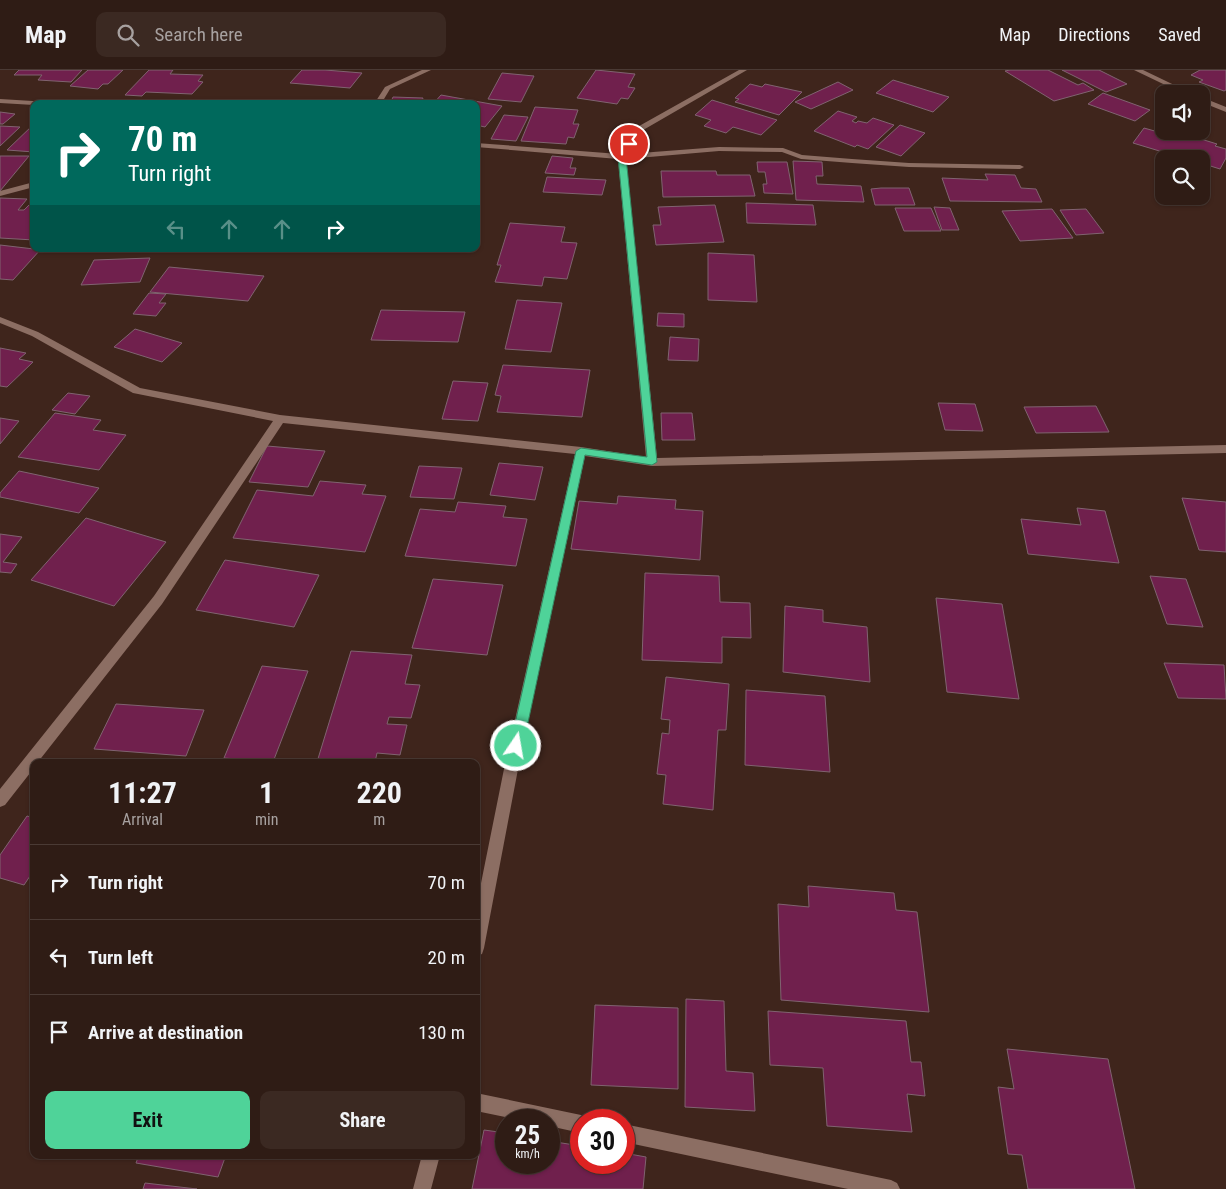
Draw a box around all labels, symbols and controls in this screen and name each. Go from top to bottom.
search box [96,12,446,57]
text: Map [25,21,66,49]
icon: search [114,21,142,49]
text: Search here [154,23,243,46]
text: Map [999,24,1030,45]
text: Directions [1058,24,1130,45]
text: Saved [1158,24,1201,45]
map controls [1155,85,1210,205]
button: sound [1155,85,1210,140]
text: 70 m [128,119,197,160]
icon: right [45,120,110,185]
pin [608,123,650,165]
icon: arrive [615,130,643,158]
button: search [1155,150,1210,205]
text: Turn right [128,161,211,186]
icon: left [162,215,190,243]
icon: ahead [215,215,243,243]
icon: ahead [268,215,296,243]
icon: right [321,215,349,243]
position arrow [489,719,541,771]
text: 11:27 [108,775,177,810]
text: 1 [259,775,274,810]
text: 220 [356,775,402,810]
text: Arrival [122,810,163,829]
text: min [255,810,278,829]
text: m [373,810,385,829]
icon: right [45,868,73,896]
text: Turn right [88,871,163,894]
text: 70 m [428,871,465,894]
icon: left [45,943,73,971]
text: Turn left [88,946,153,969]
text: 20 m [428,946,465,969]
icon: arrive [45,1018,73,1046]
text: Arrive at destination [88,1021,243,1044]
text: 130 m [418,1021,465,1044]
button: Exit [45,1091,250,1149]
button: Share [260,1091,465,1149]
speed limit sign: 30 [570,1109,635,1174]
text: 25 [515,1121,540,1150]
text: km/h [515,1147,540,1161]

